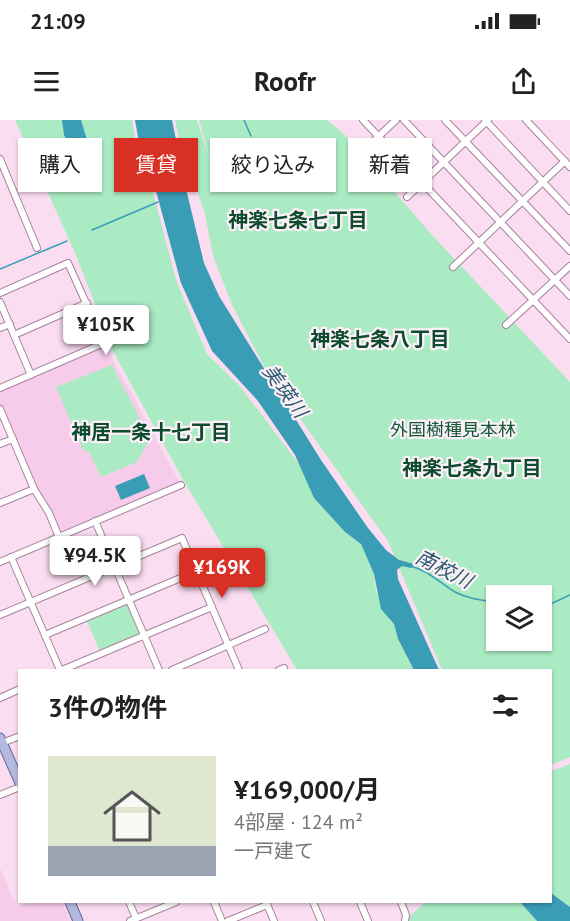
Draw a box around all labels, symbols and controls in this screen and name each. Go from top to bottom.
text: 21:09 [30,7,86,35]
text: Roofr [254,64,316,98]
icon: menu [30,65,63,98]
icon: share [507,65,540,98]
chip: 購入 [18,138,102,192]
chip: 賃貸 [114,138,198,192]
chip: 絞り込み [210,138,336,192]
chip: 新着 [348,138,432,192]
district label: 神楽七条七丁目 [228,207,368,233]
pin: ¥105K [64,305,148,356]
text: ¥105K [77,311,135,337]
district label: 神楽七条八丁目 [310,326,450,352]
water label: 美瑛川 [257,359,314,425]
park label: 外国樹種見本林 [390,418,516,441]
district label: 神居一条十七丁目 [71,419,231,445]
district label: 神楽七条九丁目 [402,455,542,481]
pin: ¥94.5K [46,536,144,587]
text: ¥94.5K [64,542,126,568]
water label: 南校川 [411,544,478,595]
pin: ¥169K [180,548,264,599]
text: ¥169K [193,554,251,580]
map controls [486,585,552,651]
button: layers [486,585,552,651]
icon: filters [489,689,522,722]
text: 3件の物件 [48,691,167,724]
text: ¥169,000/月 [234,773,380,806]
icon: home [96,780,168,852]
text: 4部屋 · 124 m² [234,809,363,835]
text: 一戸建て [234,838,314,864]

